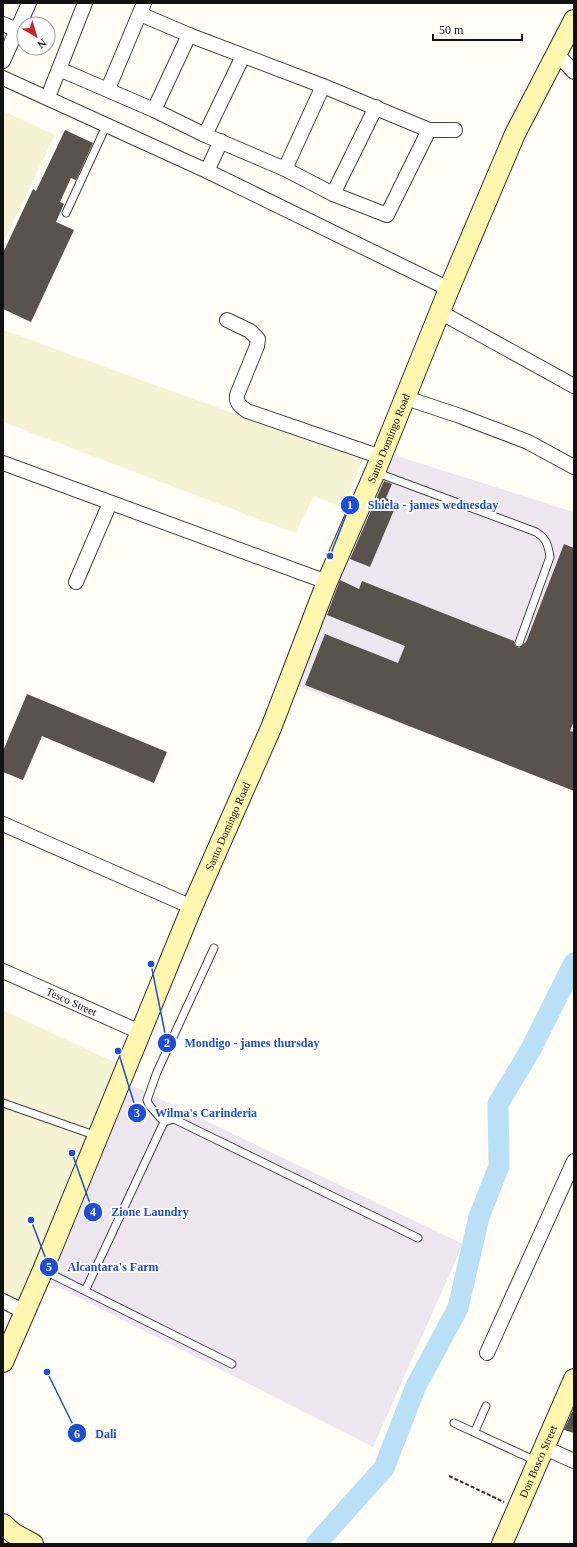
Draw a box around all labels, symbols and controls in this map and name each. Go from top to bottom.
north arrow [16,16,56,56]
scale bar [433,16,522,42]
text: 50 m [439,23,464,37]
text: N [35,37,49,51]
street label: Santo Domingo Road [365,391,412,485]
callout: Shiela - james wednesday [340,493,506,517]
text: 1 [347,498,353,512]
text: Shiela - james wednesday [368,498,498,512]
street label: Santo Domingo Road [203,780,253,872]
street label: Tesco Street [44,985,99,1018]
callout: Mondigo - james thursday [157,1031,328,1055]
text: 2 [164,1036,170,1050]
text: Mondigo - james thursday [184,1036,320,1050]
callout: Wilma's Carinderia [127,1101,265,1125]
text: 3 [134,1106,140,1120]
text: Wilma's Carinderia [155,1106,257,1120]
callout: Zione Laundry [83,1200,196,1224]
text: 4 [90,1205,96,1219]
text: Zione Laundry [111,1205,189,1219]
callout: Alcantara's Farm [39,1255,166,1279]
text: 5 [46,1260,52,1274]
text: Alcantara's Farm [68,1260,158,1274]
callout: Dali [67,1421,124,1445]
street label: Don Bosco Street [517,1424,559,1500]
text: 6 [74,1427,80,1441]
text: Dali [95,1427,117,1441]

